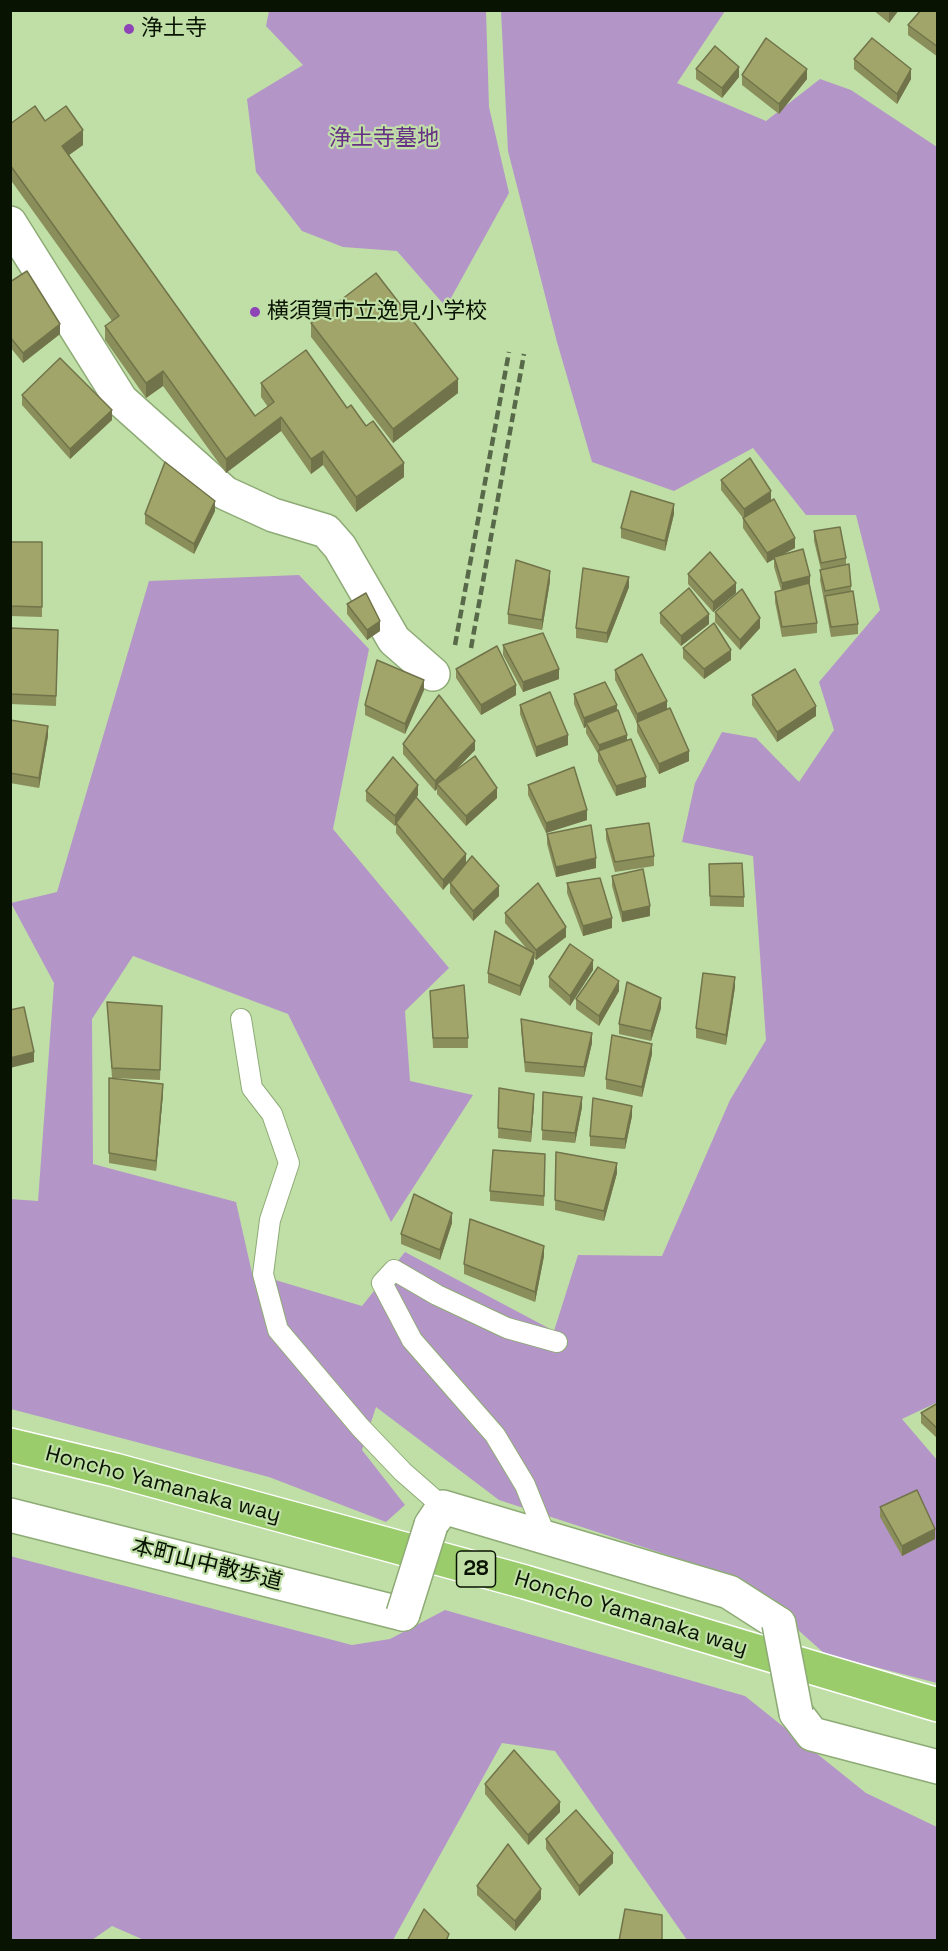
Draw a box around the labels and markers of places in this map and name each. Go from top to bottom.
place label: 浄土寺 [141,16,207,42]
marker: 浄土寺 [122,22,136,36]
place label: 横須賀市立逸見小学校 [267,299,487,325]
marker: 横須賀市立逸見小学校 [248,305,262,319]

